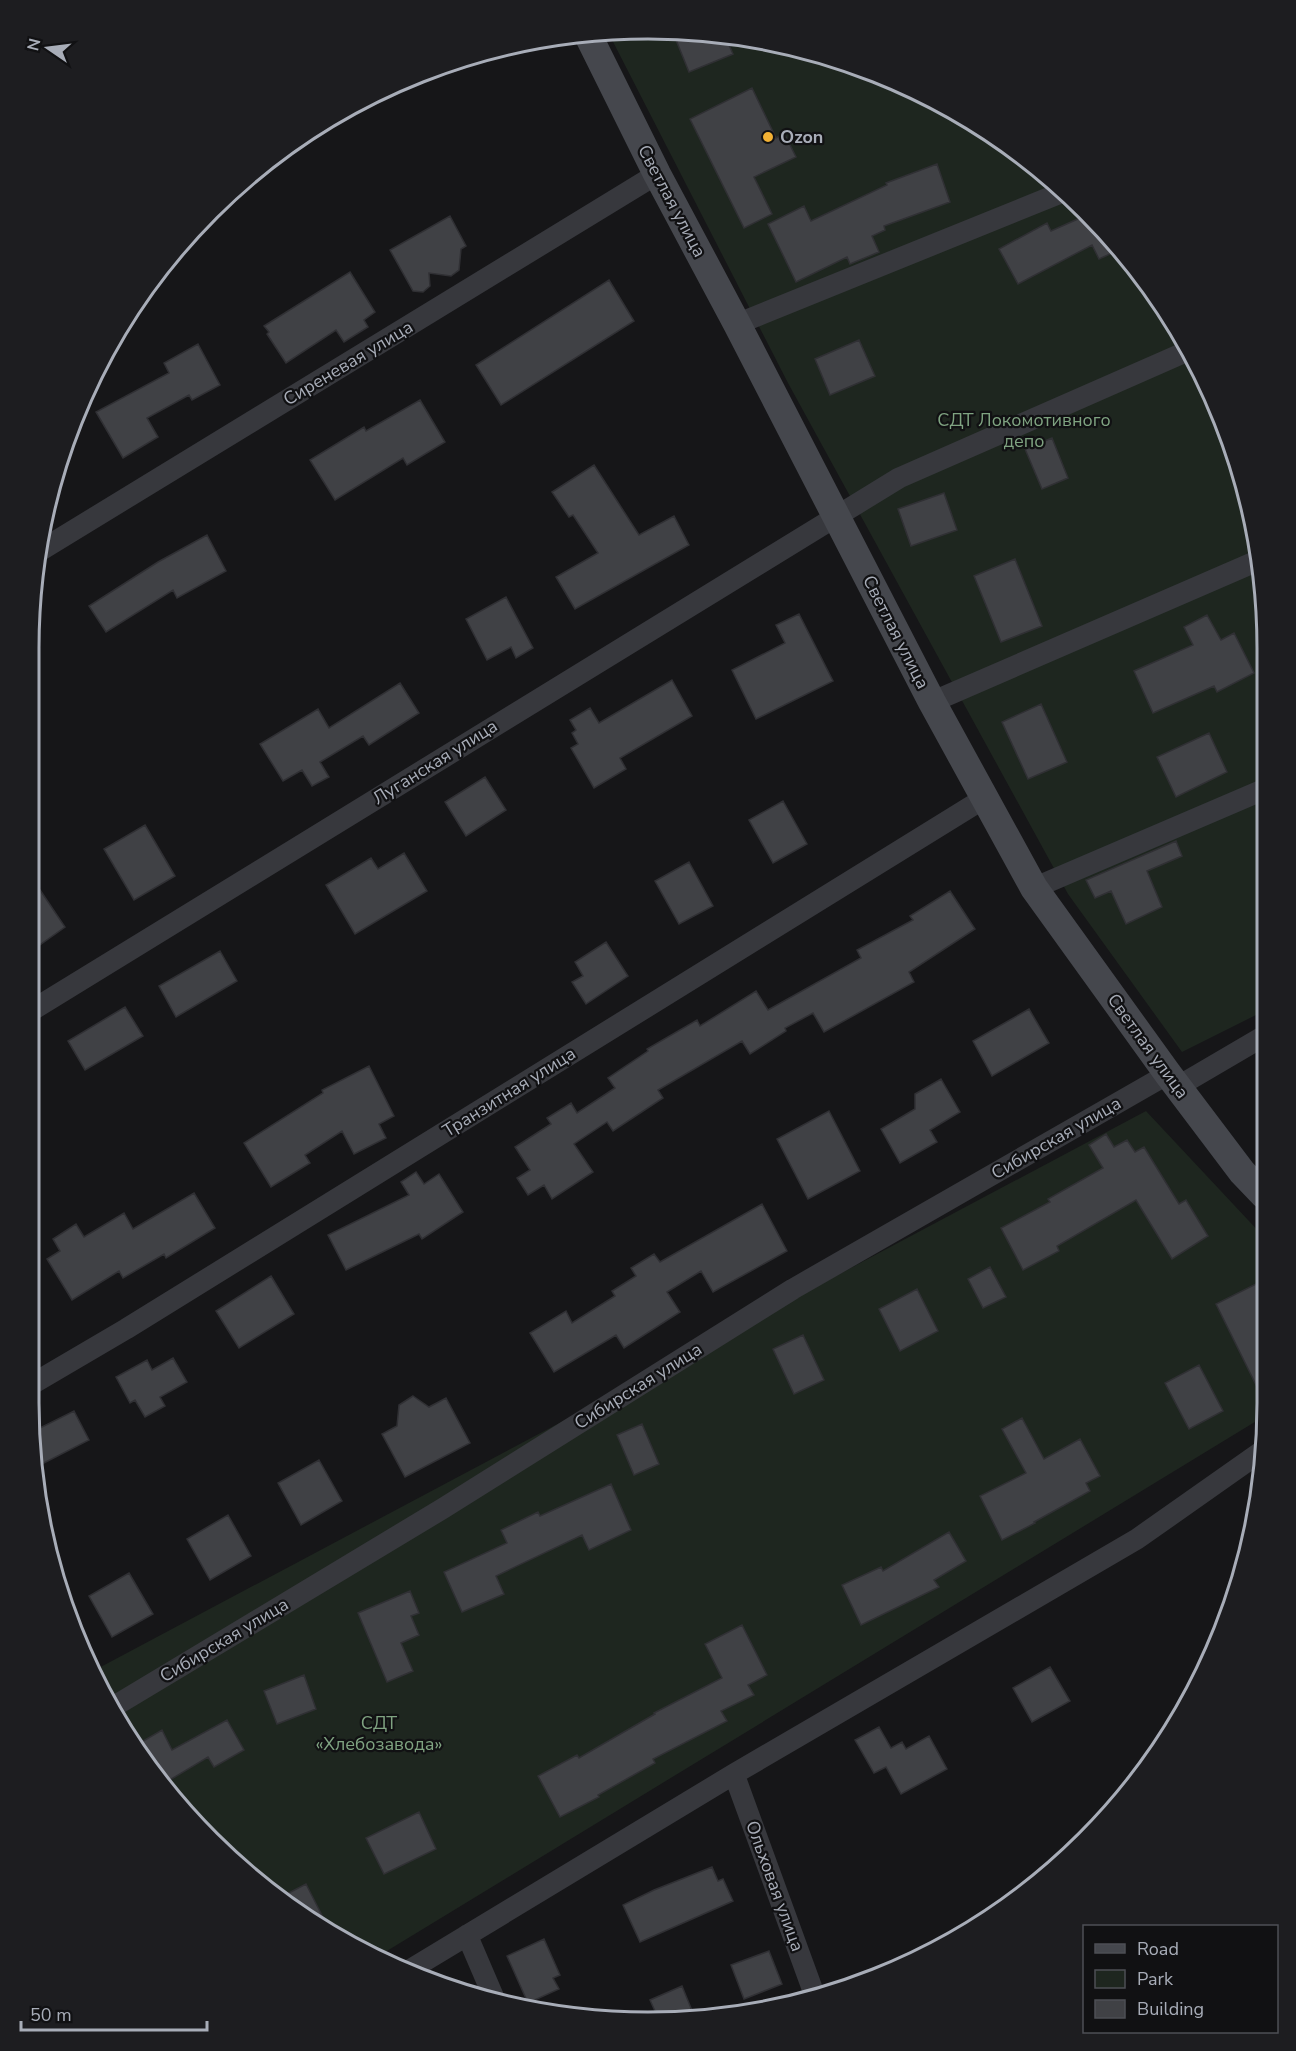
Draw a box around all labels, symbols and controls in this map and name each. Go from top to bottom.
north arrow [18,18,78,78]
text: N [22,36,47,53]
place label: Ozon [780,125,823,149]
marker: Ozon [761,130,775,144]
street label: Светлая улица [632,141,712,261]
street label: Сиреневая улица [279,315,417,411]
park label: СДТ Локомотивного депо [937,408,1111,453]
street label: Светлая улица [857,571,935,693]
street label: Луганская улица [368,714,502,810]
street label: Светлая улица [1102,989,1194,1103]
street label: Транзитная улица [438,1041,580,1143]
street label: Сибирская улица [987,1091,1125,1185]
street label: Сибирская улица [570,1337,706,1435]
street label: Сибирская улица [155,1592,293,1688]
park label: СДТ «Хлебозавода» [316,1711,442,1756]
street label: Ольховая улица [740,1817,810,1955]
legend [1083,1925,1278,2033]
text: Road [1137,1937,1179,1961]
text: Park [1137,1967,1174,1991]
scale bar [21,1994,207,2032]
text: Building [1137,1997,1204,2021]
text: 50 m [30,2003,72,2027]

